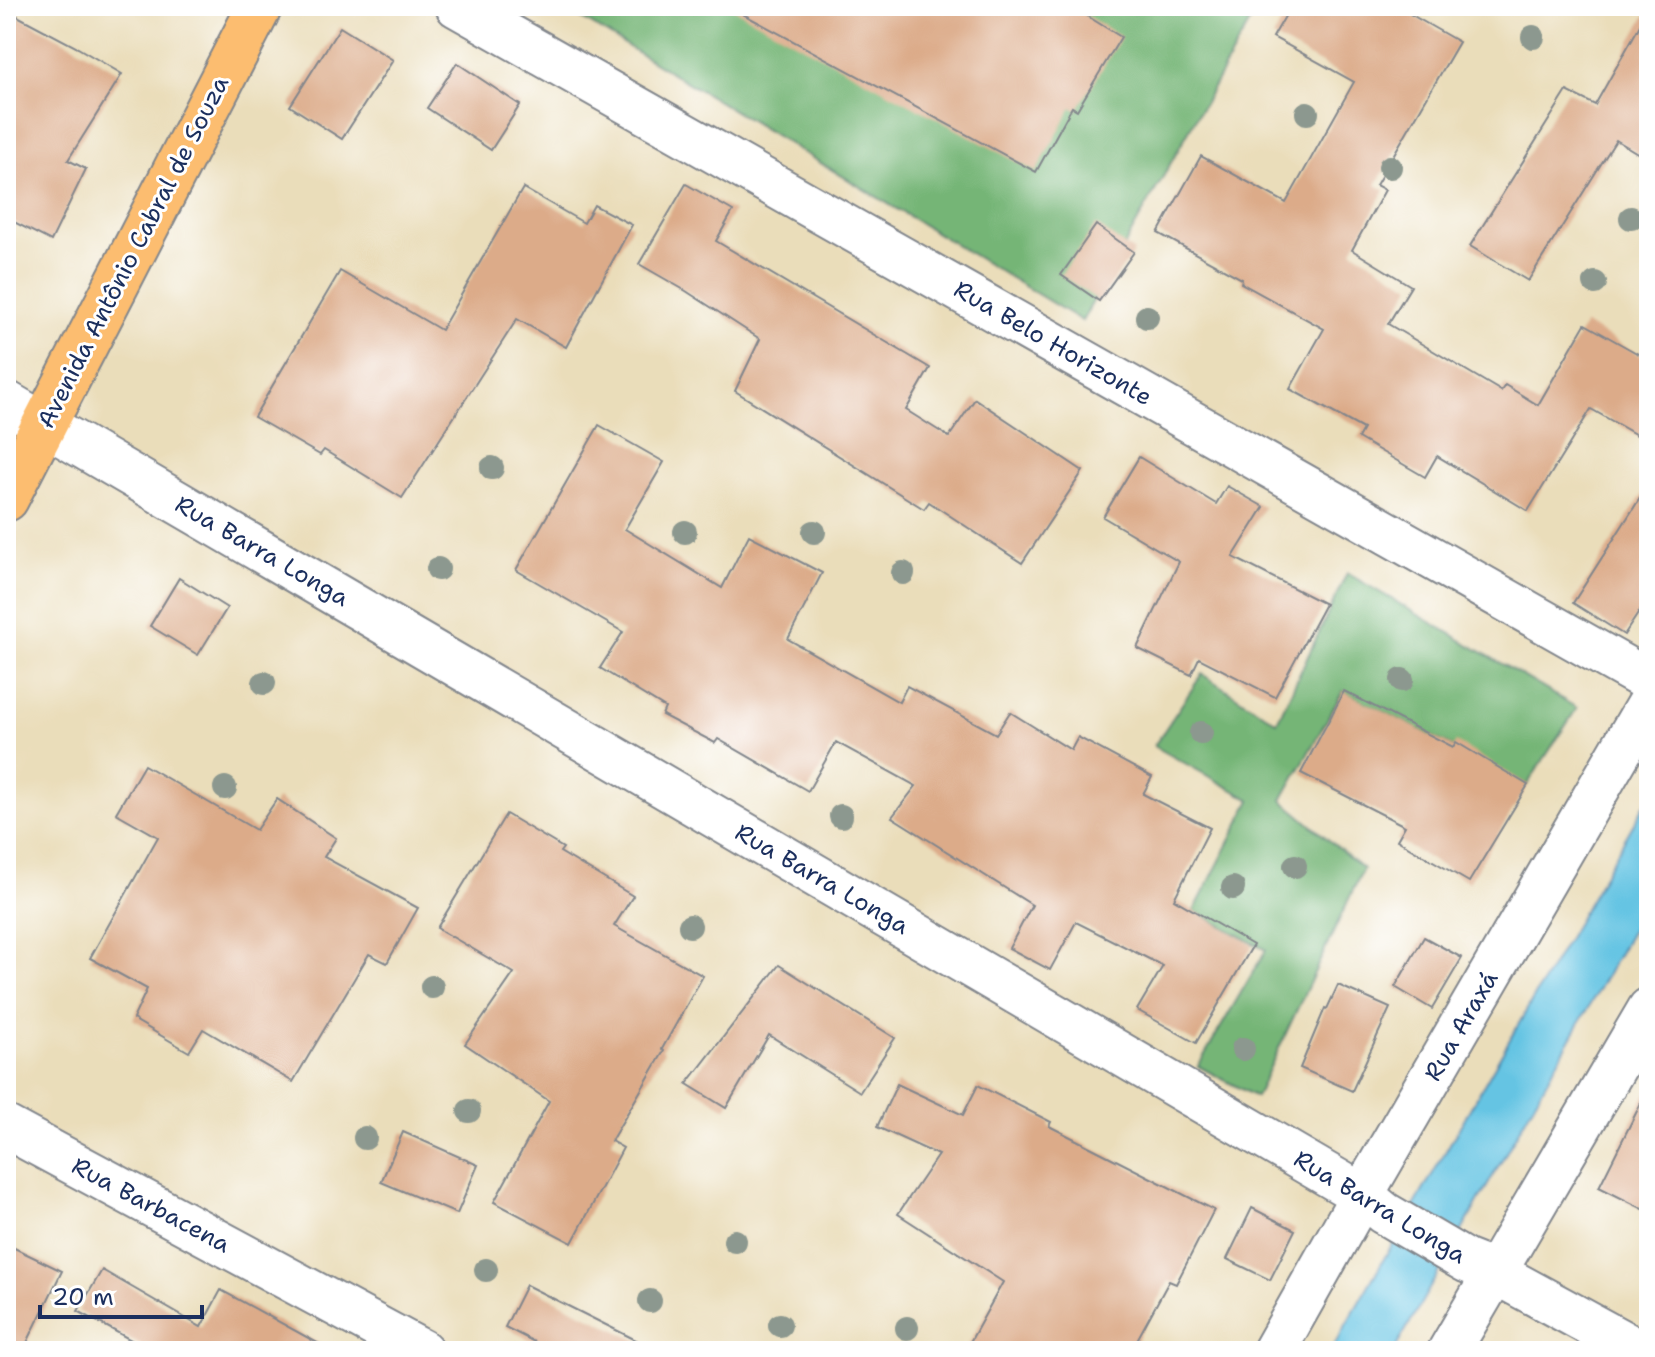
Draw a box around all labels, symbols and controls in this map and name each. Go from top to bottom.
street label: Avenida Antônio Cabral de Souza [30,70,236,434]
street label: Rua Belo Horizonte [948,273,1158,413]
street label: Rua Barra Longa [169,488,355,614]
street label: Rua Barra Longa [729,816,915,942]
street label: Rua Araxá [1417,965,1505,1087]
street label: Rua Barra Longa [1288,1143,1472,1271]
street label: Rua Barbacena [66,1150,236,1260]
scale bar [40,1269,202,1319]
text: 20 m [52,1281,114,1313]

